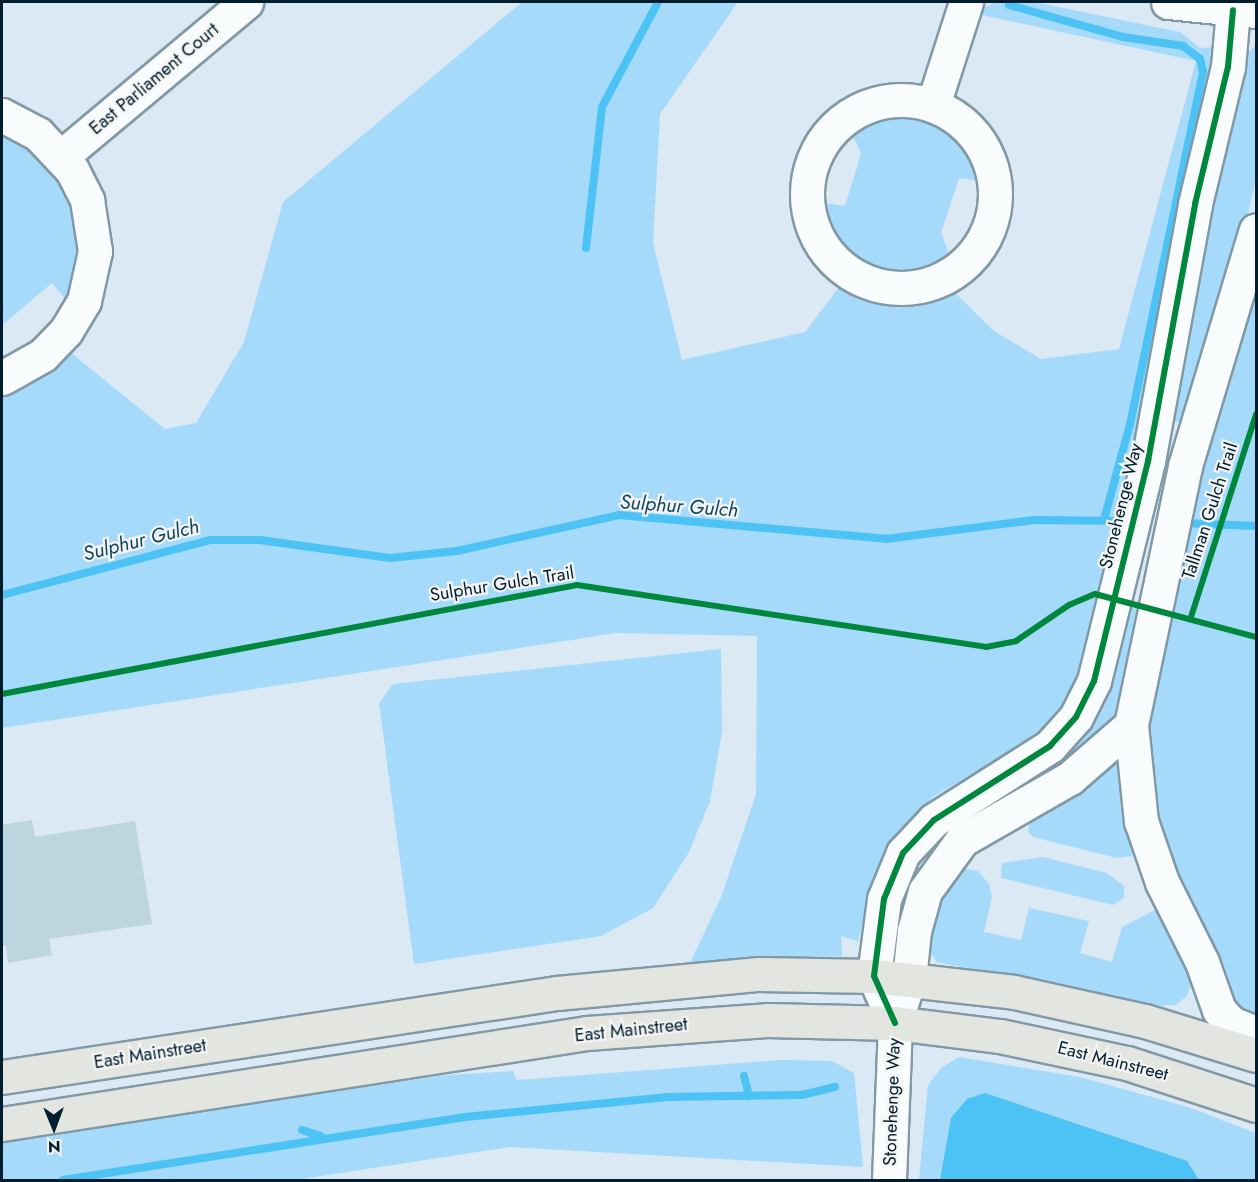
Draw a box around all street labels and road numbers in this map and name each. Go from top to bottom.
street label: East Parliament Court [85,19,223,139]
street label: Tallman Gulch Trail [1178,440,1242,582]
street label: Stonehenge Way [1095,441,1147,571]
street label: Sulphur Gulch Trail [428,562,576,606]
street label: East Mainstreet [574,1013,688,1047]
street label: East Mainstreet [92,1034,208,1074]
street label: Stonehenge Way [879,1037,905,1167]
street label: East Mainstreet [1055,1037,1171,1085]

